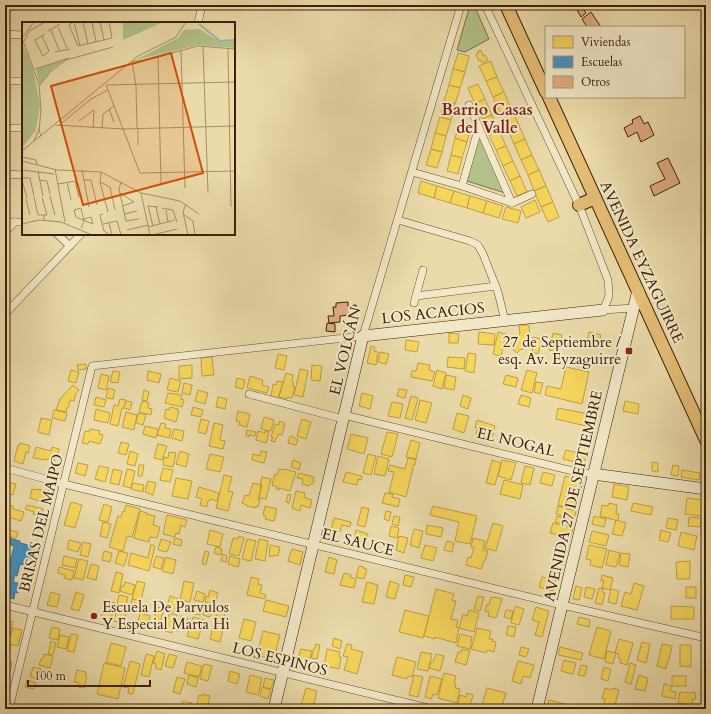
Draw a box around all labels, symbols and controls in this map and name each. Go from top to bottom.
inset map [22,22,235,235]
legend [545,26,685,98]
text: Viviendas [581,34,631,50]
text: Escuelas [581,54,622,70]
text: Otros [581,74,610,90]
district label: Barrio Casas del Valle [441,99,533,139]
street label: AVENIDA EYZAGUIRRE [596,178,688,346]
street label: LOS ACACIOS [381,298,485,328]
street label: EL VOLCÁN [324,305,366,397]
place label: 27 de Septiembre / esq. Av. Eyzaguirre [498,332,621,369]
marker: 27 de Septiembre / esq. Av. Eyzaguirre [624,346,634,356]
street label: AVENIDA 27 DE SEPTIEMBRE [539,389,607,603]
street label: EL NOGAL [475,423,558,462]
street label: BRISAS DEL MAIPO [14,452,68,594]
street label: EL SAUCE [320,523,396,561]
place label: Escuela De Parvulos Y Especial Marta Hi [102,597,230,634]
marker: Escuela De Parvulos Y Especial Marta Hi [89,611,99,621]
street label: LOS ESPINOS [230,637,330,681]
scale bar [28,662,150,688]
text: 100 m [34,668,67,684]

